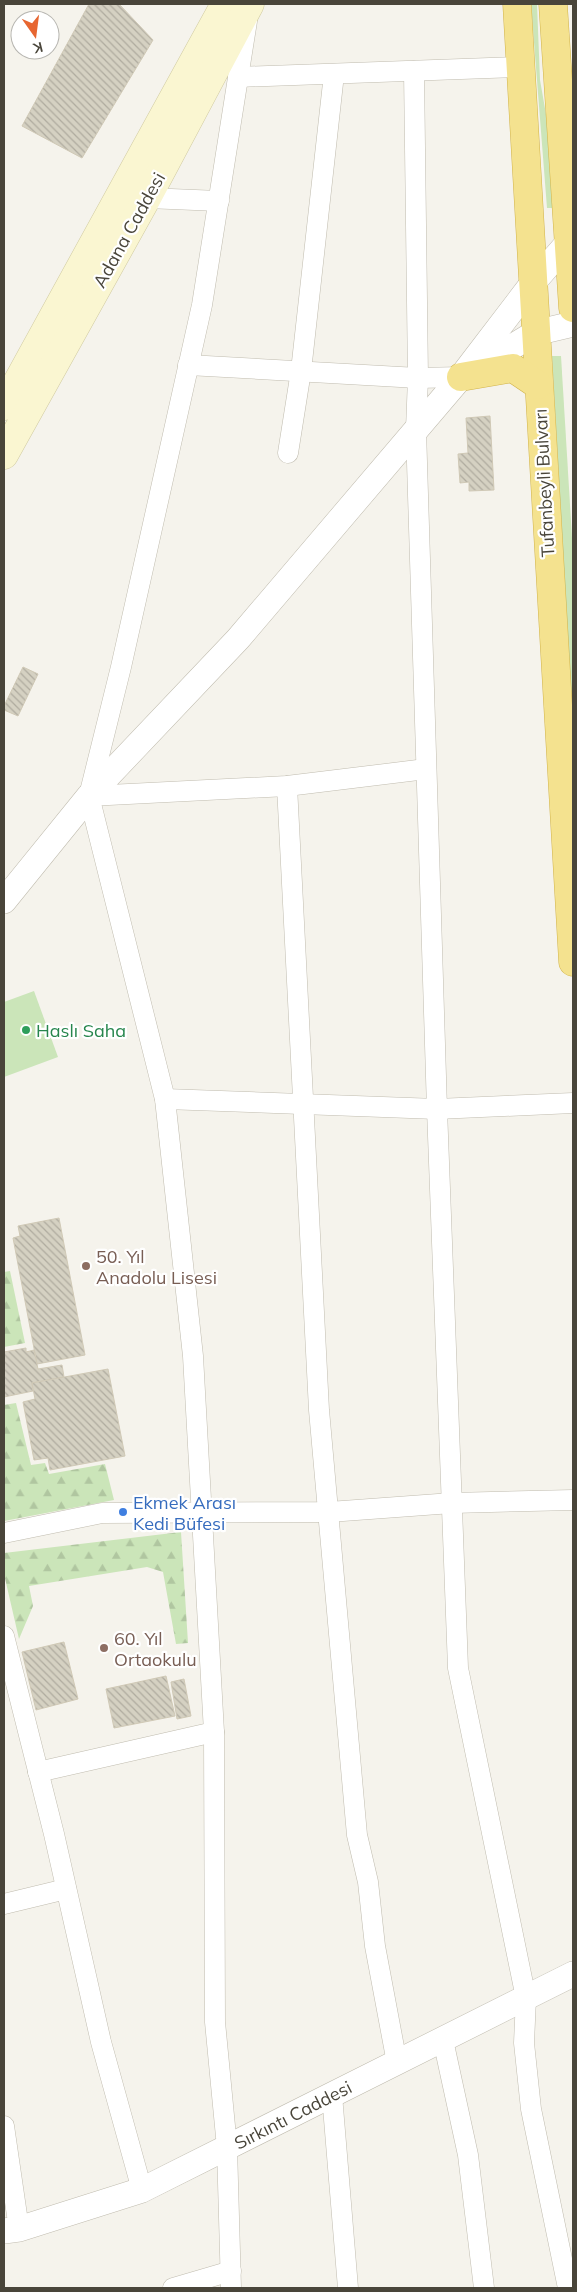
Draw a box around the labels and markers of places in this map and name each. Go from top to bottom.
place label: Haslı Saha [36,1019,126,1042]
marker: Haslı Saha [20,1024,32,1036]
place label: 50. Yıl Anadolu Lisesi [96,1245,217,1289]
marker: 50. Yıl Anadolu Lisesi [80,1260,92,1272]
place label: Ekmek Arası Kedi Büfesi [133,1491,236,1535]
marker: Ekmek Arası Kedi Büfesi [117,1506,129,1518]
place label: 60. Yıl Ortaokulu [114,1627,197,1671]
marker: 60. Yıl Ortaokulu [98,1642,110,1654]

